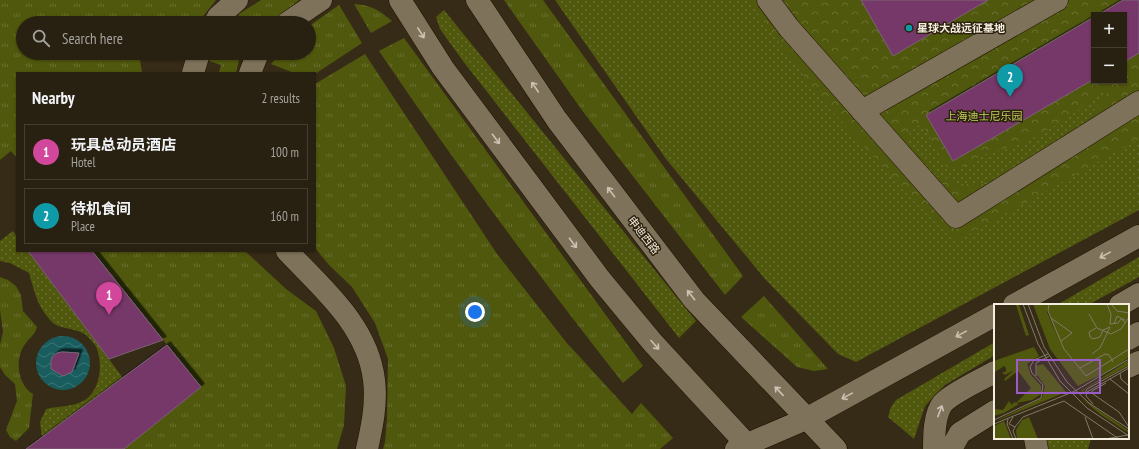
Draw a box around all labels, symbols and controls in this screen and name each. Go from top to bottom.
map controls [1091,12,1127,84]
button: + [1091,12,1127,48]
search box [16,16,316,60]
place label: 星球大战远征基地 [917,21,1005,35]
marker: 星球大战远征基地 [904,23,914,33]
icon: search [30,27,52,49]
one-way arrow [417,27,425,39]
text: Search here [62,29,123,48]
button: − [1091,48,1127,84]
pin: 2 [997,64,1023,97]
one-way arrow [531,82,539,93]
text: Nearby [32,87,75,109]
text: 2 results [261,90,300,107]
park label: 上海迪士尼乐园 [946,109,1023,123]
one-way arrow [492,133,500,144]
text: 玩具总动员酒店 [71,135,176,154]
text: 1 [43,144,49,161]
text: 100 m [270,144,299,161]
text: Hotel [71,154,95,171]
one-way arrow [607,187,616,198]
text: 待机食间 [71,199,131,218]
text: 2 [43,208,49,225]
text: 160 m [270,208,299,225]
street label: 申迪西路 [625,213,663,257]
text: Place [71,218,95,235]
one-way arrow [569,238,578,249]
one-way arrow [1099,252,1111,260]
pin: 1 [96,282,122,315]
one-way arrow [686,290,695,301]
your location [465,302,485,322]
inset map [994,304,1129,439]
one-way arrow [955,331,967,338]
one-way arrow [650,340,659,350]
one-way arrow [775,386,784,396]
one-way arrow [841,393,853,401]
one-way arrow [937,406,945,418]

